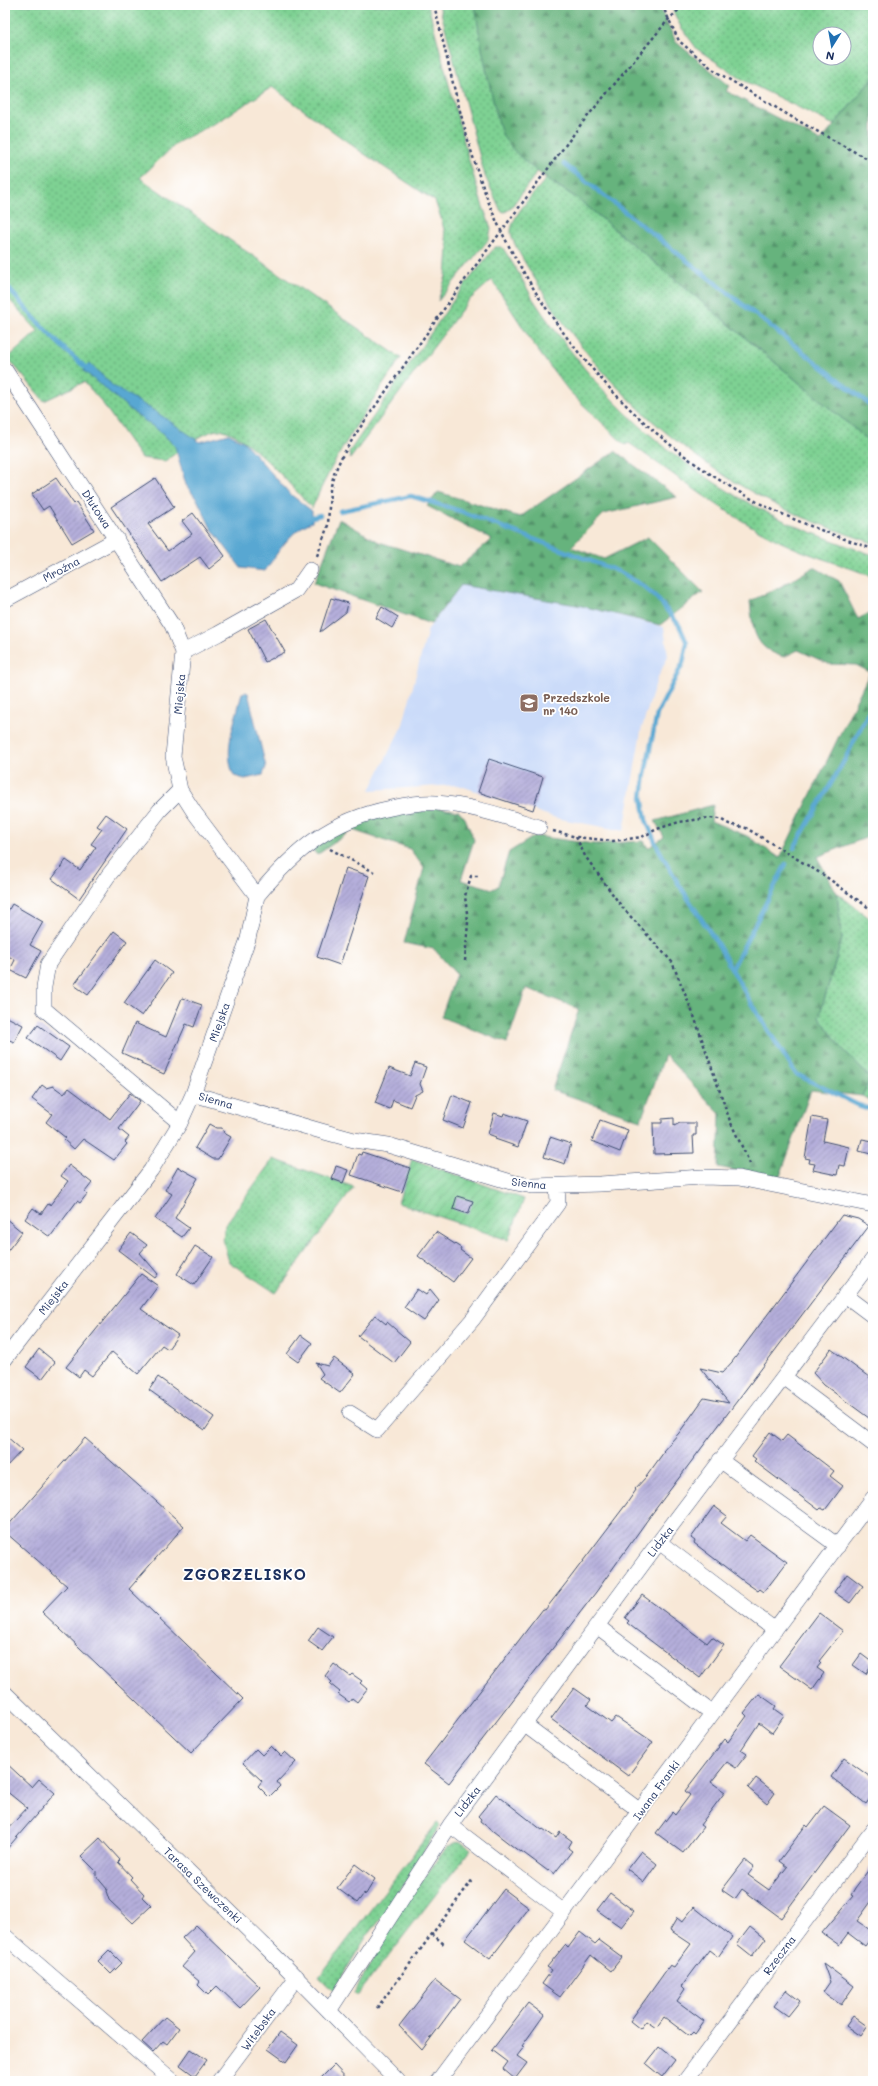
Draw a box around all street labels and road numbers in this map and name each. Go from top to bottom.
street label: Dłutowa [79,487,115,532]
street label: Mroźna [40,553,82,585]
street label: Miejska [170,673,188,715]
street label: Miejska [205,1000,233,1044]
street label: Sienna [197,1088,235,1112]
street label: Sienna [511,1174,548,1192]
street label: Miejska [35,1276,72,1318]
street label: Lidzka [643,1522,677,1559]
street label: Iwana Franki [629,1757,683,1823]
street label: Lidzka [450,1782,484,1819]
street label: Tarasa Szewczenki [161,1844,245,1926]
street label: Rzeczna [759,1932,799,1978]
street label: Witebska [237,2004,279,2054]

